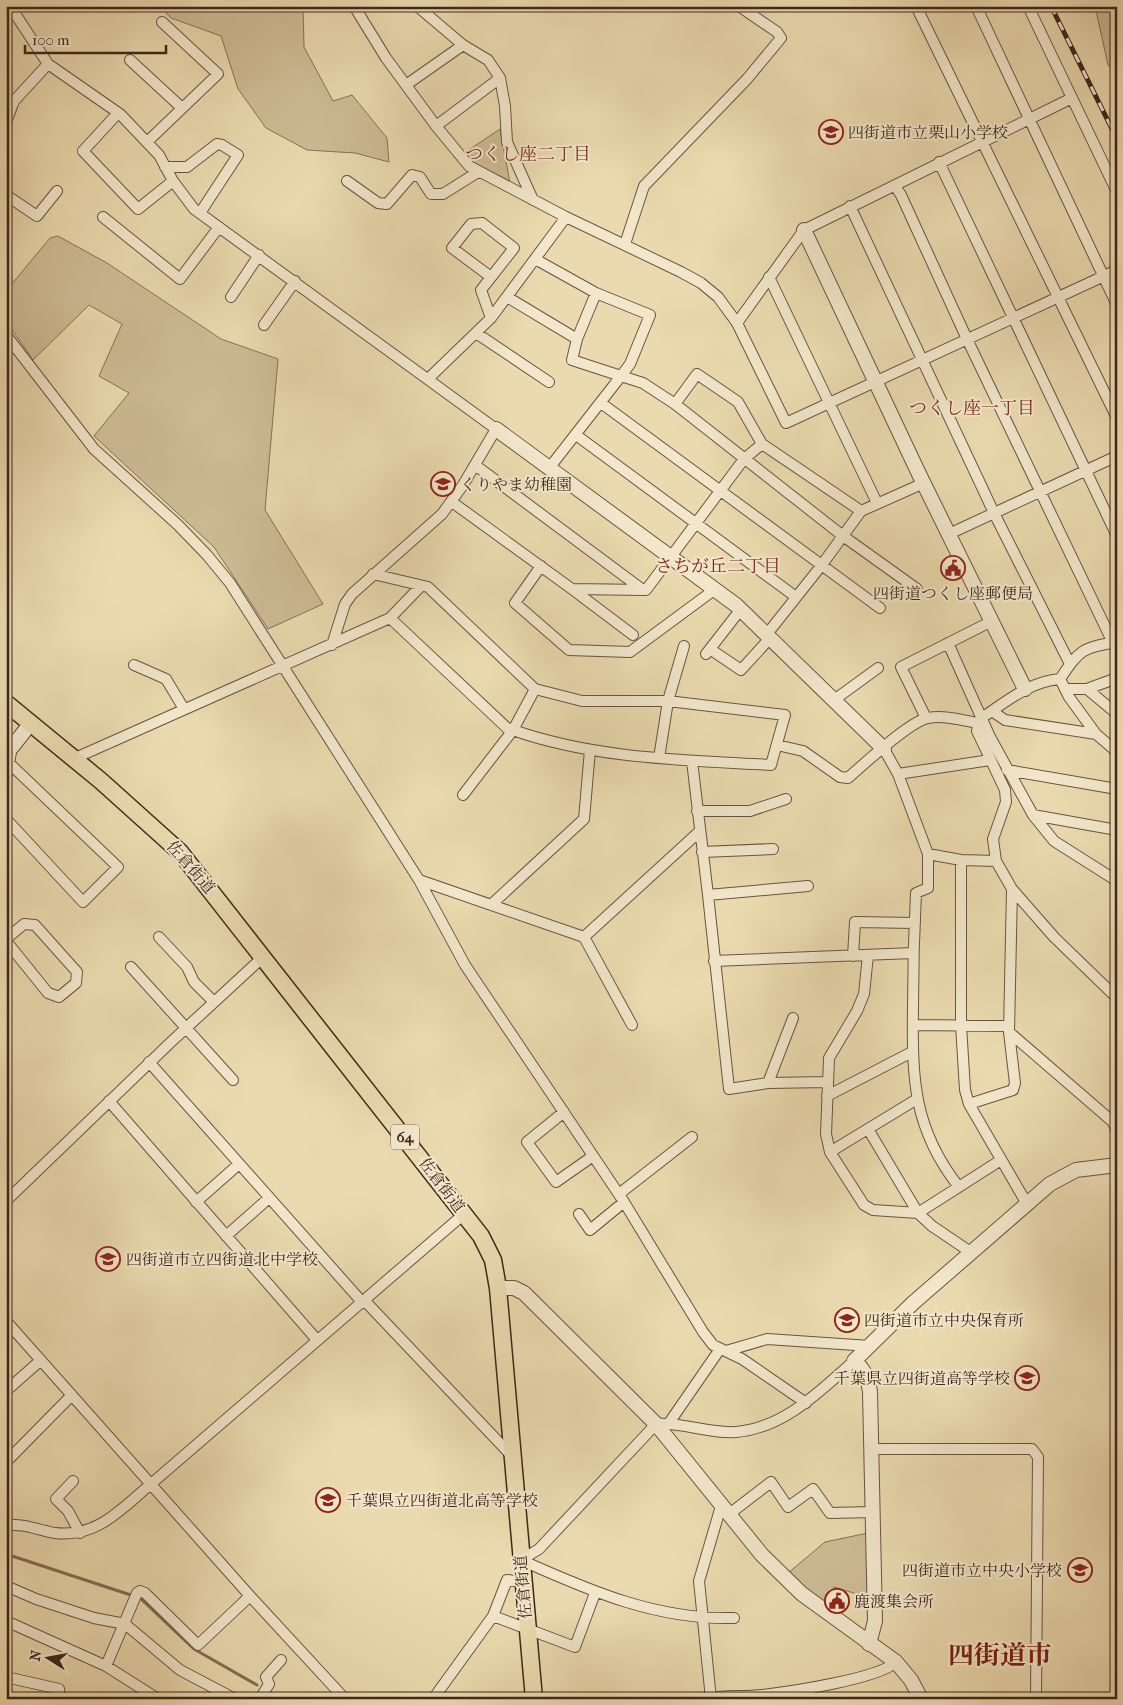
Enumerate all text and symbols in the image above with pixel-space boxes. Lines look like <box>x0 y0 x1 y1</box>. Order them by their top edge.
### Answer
scale bar <box>25 22 166 54</box>
text: 100 m <box>32 31 70 49</box>
school or university icon: 四街道市立栗山小学校 <box>818 119 844 145</box>
place label: 四街道市立栗山小学校 <box>848 123 1008 142</box>
district label: つくし座二丁目 <box>465 144 591 165</box>
district label: つくし座一丁目 <box>909 398 1035 419</box>
school or university icon: くりやま幼稚園 <box>430 471 456 497</box>
place label: くりやま幼稚園 <box>460 475 572 494</box>
public building icon: 四街道つくし座郵便局 <box>940 555 966 581</box>
district label: さちが丘二丁目 <box>655 556 781 577</box>
place label: 四街道つくし座郵便局 <box>873 584 1033 603</box>
street label: 佐倉街道 <box>163 837 219 897</box>
road number: 64 <box>391 1124 419 1150</box>
street label: 佐倉街道 <box>415 1154 469 1216</box>
school or university icon: 四街道市立四街道北中学校 <box>95 1246 121 1272</box>
place label: 四街道市立四街道北中学校 <box>126 1250 318 1269</box>
school or university icon: 四街道市立中央保育所 <box>834 1307 860 1333</box>
place label: 四街道市立中央保育所 <box>864 1311 1024 1330</box>
school or university icon: 千葉県立四街道高等学校 <box>1014 1365 1040 1391</box>
place label: 千葉県立四街道高等学校 <box>834 1369 1010 1388</box>
school or university icon: 千葉県立四街道北高等学校 <box>315 1487 341 1513</box>
place label: 千葉県立四街道北高等学校 <box>346 1491 538 1510</box>
street label: 佐倉街道 <box>511 1554 535 1620</box>
school or university icon: 四街道市立中央小学校 <box>1067 1557 1093 1583</box>
place label: 四街道市立中央小学校 <box>902 1561 1062 1580</box>
public building icon: 鹿渡集会所 <box>824 1588 850 1614</box>
place label: 鹿渡集会所 <box>854 1592 934 1611</box>
north arrow <box>22 1632 72 1682</box>
district label: 四街道市 <box>948 1640 1052 1671</box>
text: N <box>26 1648 45 1662</box>

